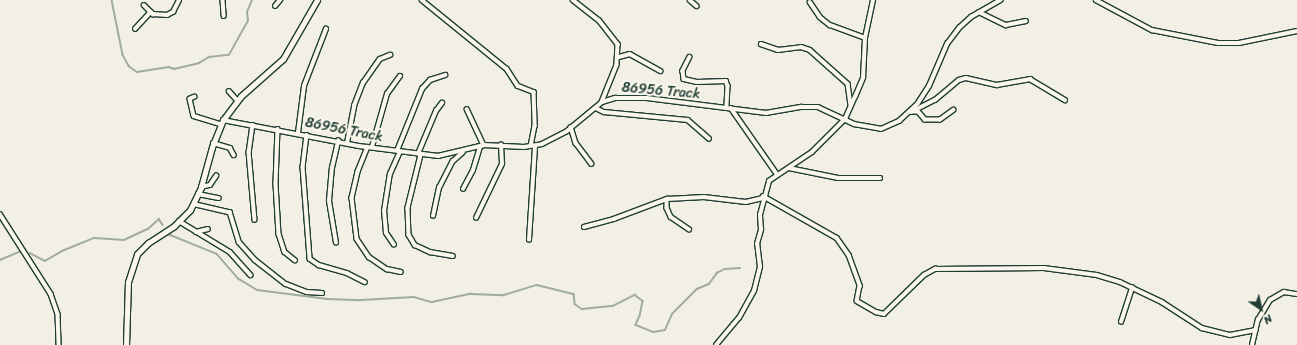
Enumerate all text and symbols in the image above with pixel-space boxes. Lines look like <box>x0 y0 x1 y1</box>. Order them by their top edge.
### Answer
street label: 86956 Track <box>621 79 701 103</box>
street label: 86956 Track <box>304 114 384 146</box>
north arrow <box>1241 289 1281 329</box>
text: N <box>1260 309 1276 329</box>

